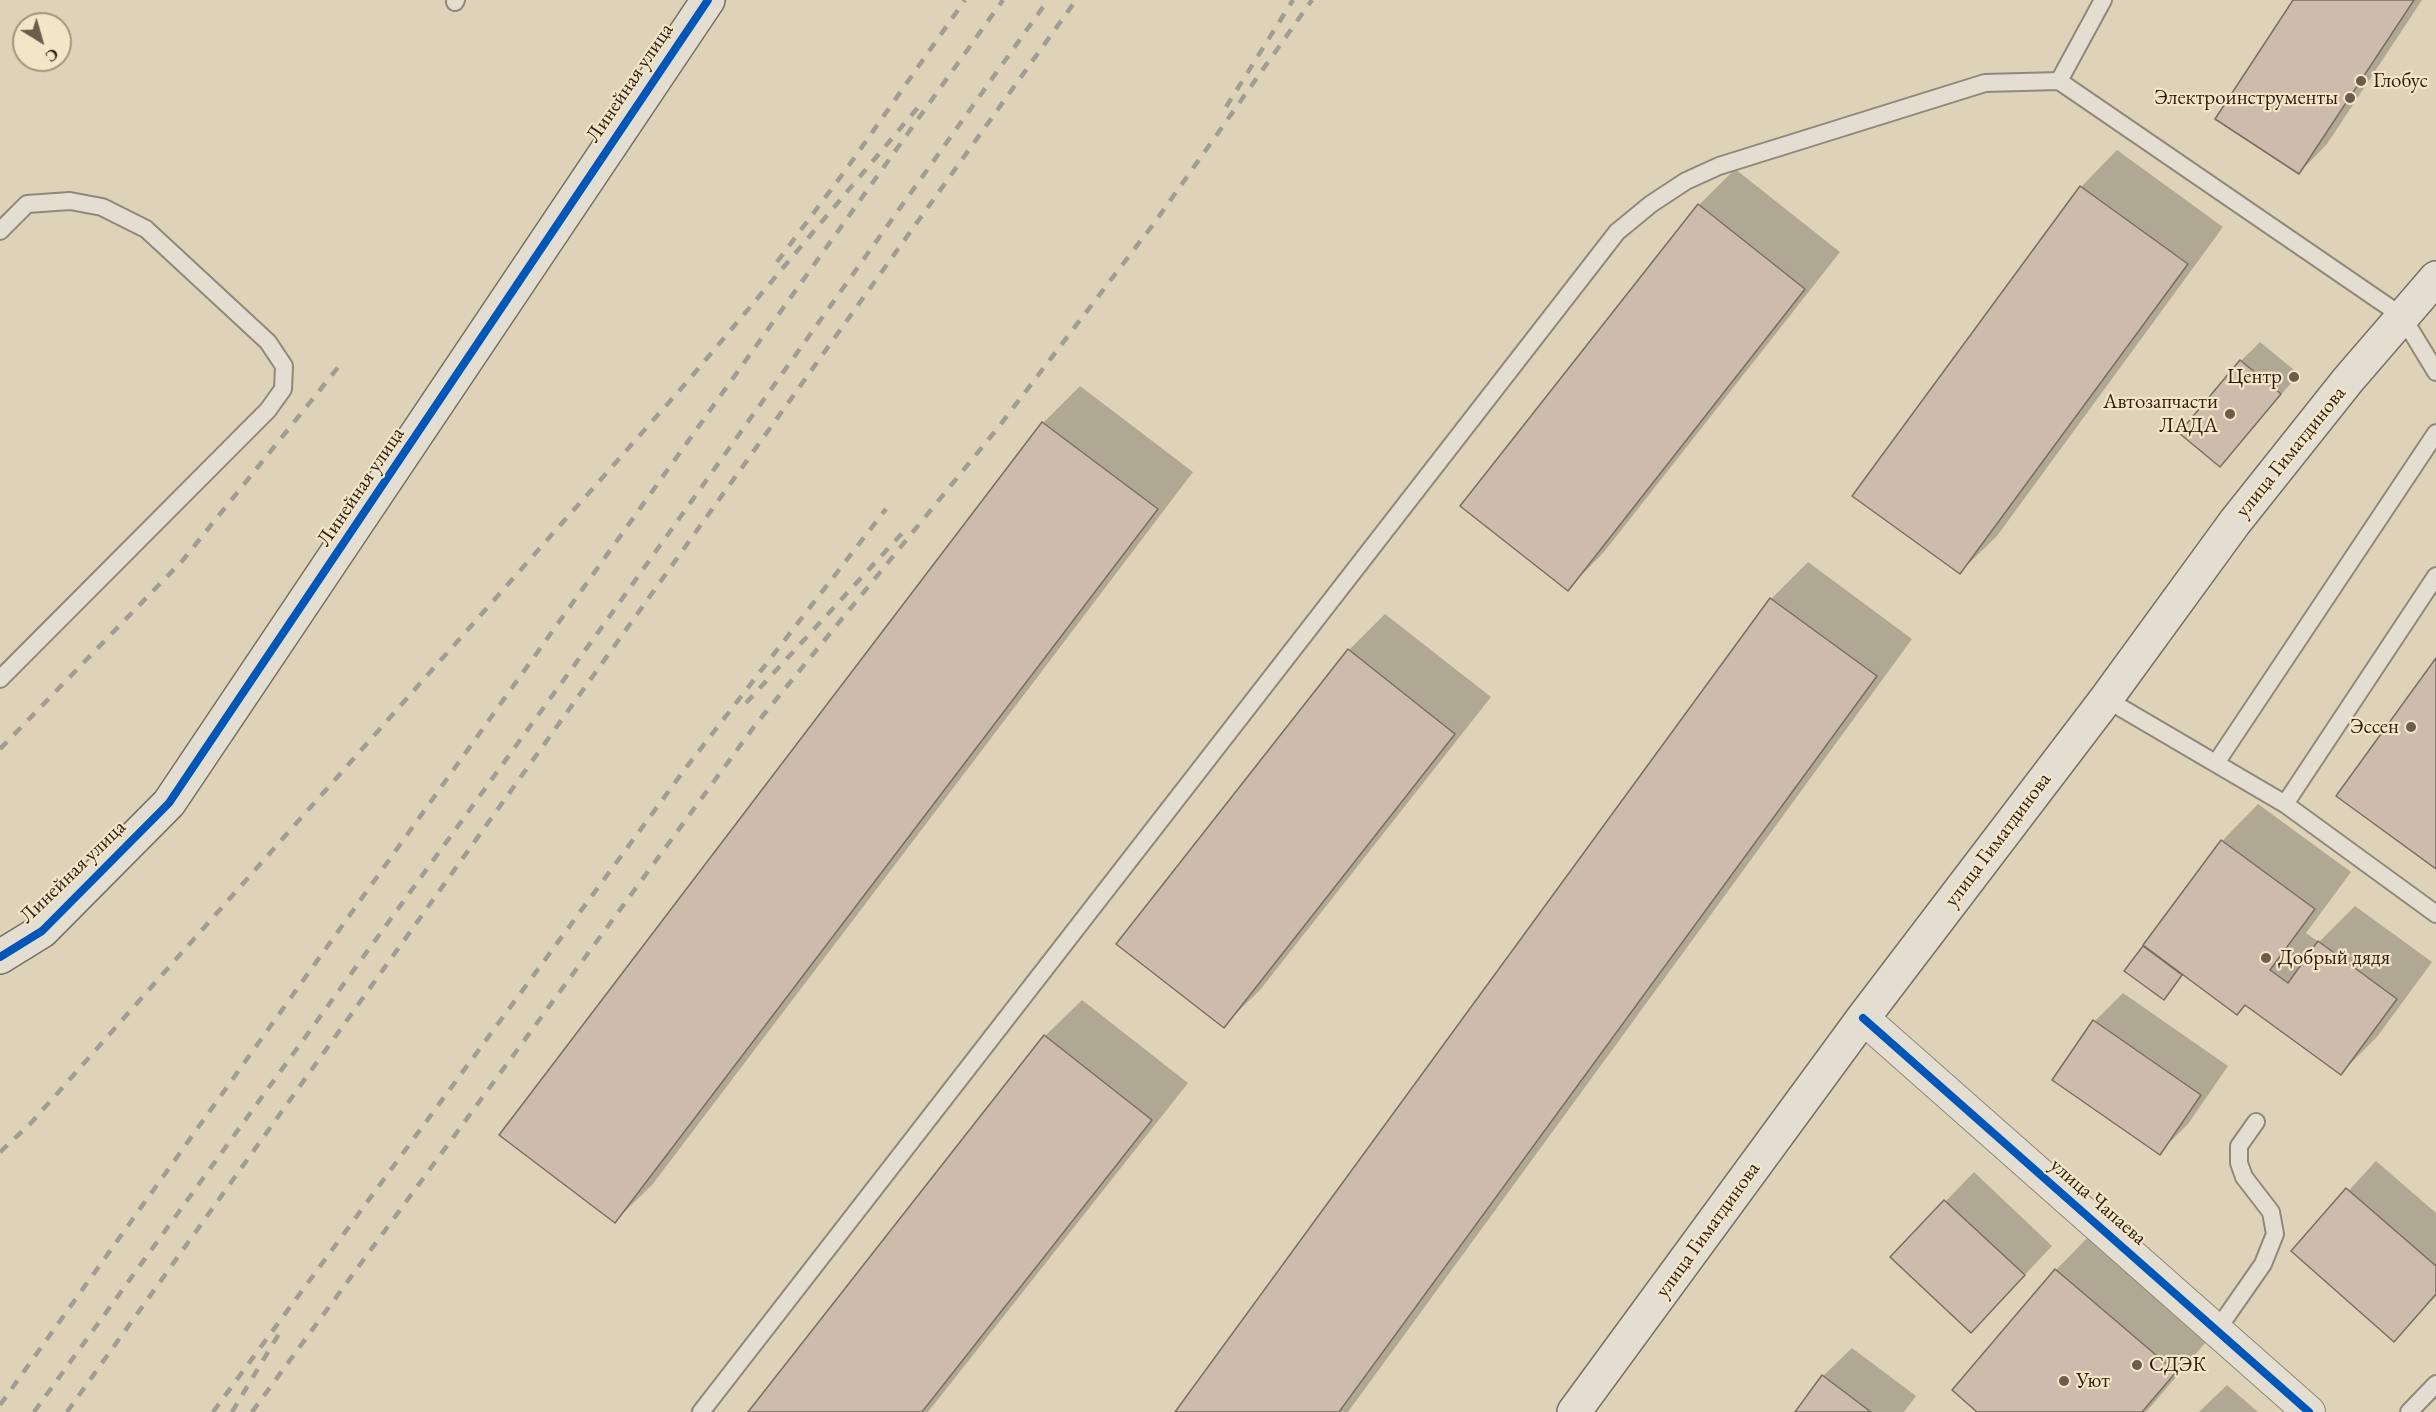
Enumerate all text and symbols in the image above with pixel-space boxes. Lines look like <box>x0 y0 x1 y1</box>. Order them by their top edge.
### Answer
north arrow <box>12 12 72 72</box>
street label: Линейная улица <box>581 19 679 147</box>
text: С <box>41 43 63 67</box>
place label: Глобус <box>2373 68 2428 94</box>
marker: Глобус <box>2354 74 2368 88</box>
place label: Электроинструменты <box>2154 85 2338 111</box>
marker: Электроинструменты <box>2343 91 2357 105</box>
place label: Центр <box>2227 364 2282 390</box>
marker: Центр <box>2287 370 2301 384</box>
street label: улица Гиматдинова <box>2230 381 2352 523</box>
place label: Автозапчасти ЛАДА <box>2103 389 2218 439</box>
marker: Автозапчасти ЛАДА <box>2223 407 2237 421</box>
street label: Линейная улица <box>312 423 410 551</box>
place label: Эссен <box>2350 714 2399 740</box>
marker: Эссен <box>2404 720 2418 734</box>
street label: улица Гиматдинова <box>1939 768 2057 912</box>
street label: Линейная улица <box>15 815 131 929</box>
place label: Добрый дядя <box>2278 945 2390 971</box>
marker: Добрый дядя <box>2259 951 2273 965</box>
street label: улица Чапаева <box>2044 1153 2152 1251</box>
street label: улица Гиматдинова <box>1650 1157 1766 1303</box>
place label: СДЭК <box>2149 1352 2206 1378</box>
marker: СДЭК <box>2130 1358 2144 1372</box>
place label: Уют <box>2076 1368 2110 1394</box>
marker: Уют <box>2057 1374 2071 1388</box>

